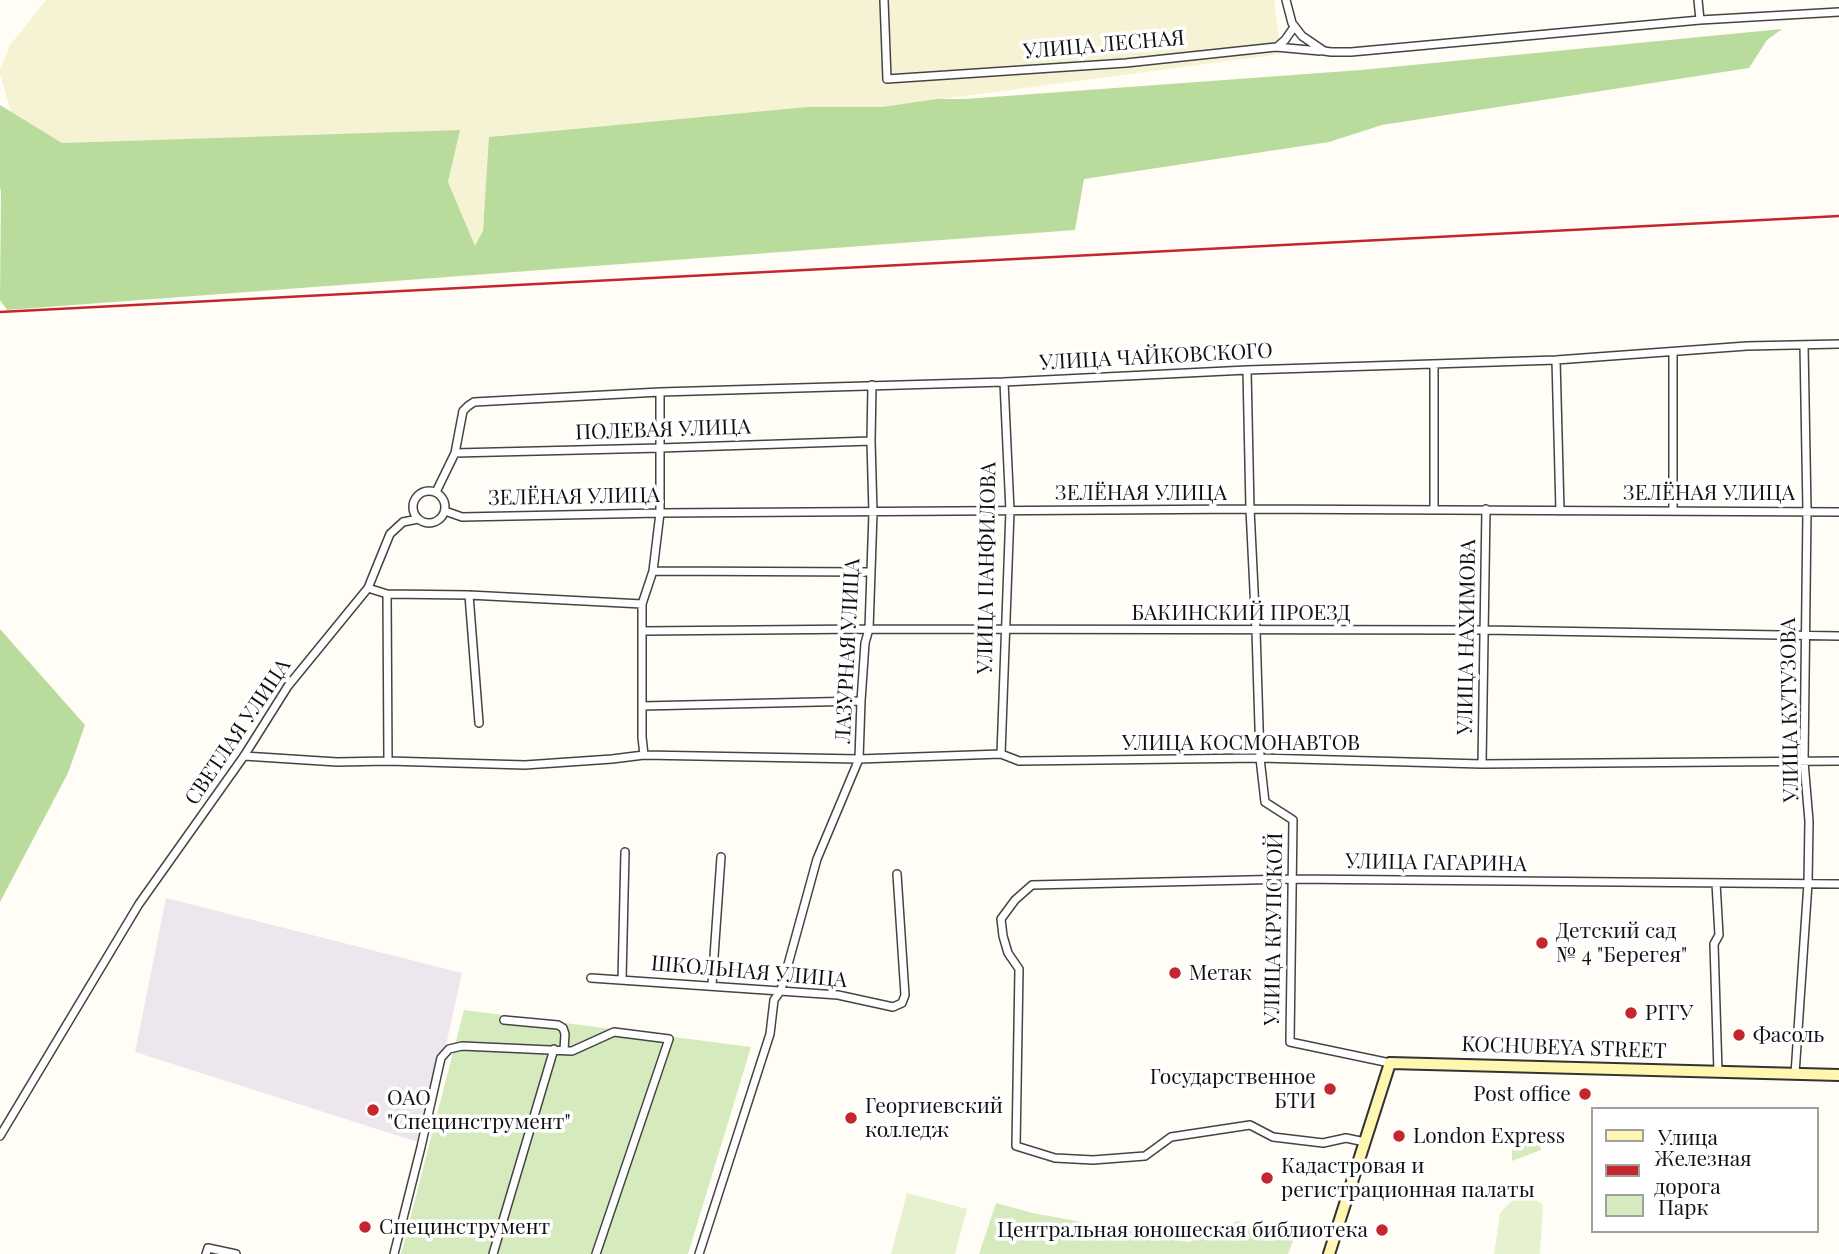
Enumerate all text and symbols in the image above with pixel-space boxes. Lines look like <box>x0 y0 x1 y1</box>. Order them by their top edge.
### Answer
street label: УЛИЦА ЛЕСНАЯ <box>1022 25 1186 65</box>
street label: УЛИЦА ЧАЙКОВСКОГО <box>1039 338 1273 376</box>
street label: ПОЛЕВАЯ УЛИЦА <box>575 414 751 446</box>
street label: УЛИЦА ПАНФИЛОВА <box>973 462 1001 674</box>
street label: ЗЕЛЁНАЯ УЛИЦА <box>1055 480 1227 506</box>
street label: ЗЕЛЁНАЯ УЛИЦА <box>1623 480 1795 506</box>
street label: ЗЕЛЁНАЯ УЛИЦА <box>488 483 660 511</box>
street label: УЛИЦА НАХИМОВА <box>1453 539 1481 735</box>
street label: ЛАЗУРНАЯ УЛИЦА <box>831 558 865 744</box>
street label: БАКИНСКИЙ ПРОЕЗД <box>1132 600 1350 626</box>
street label: УЛИЦА КУТУЗОВА <box>1776 617 1804 803</box>
street label: СВЕТЛАЯ УЛИЦА <box>180 654 296 810</box>
street label: УЛИЦА КОСМОНАВТОВ <box>1122 730 1360 756</box>
street label: УЛИЦА КРУПСКОЙ <box>1260 832 1288 1026</box>
street label: УЛИЦА ГАГАРИНА <box>1345 849 1527 877</box>
place label: Детский сад № 4 "Берегея" <box>1556 918 1687 968</box>
marker: Детский сад № 4 "Берегея" <box>1534 935 1550 951</box>
street label: ШКОЛЬНАЯ УЛИЦА <box>650 951 848 993</box>
place label: Метак <box>1189 960 1252 986</box>
marker: Метак <box>1167 965 1183 981</box>
place label: РГГУ <box>1645 1000 1693 1026</box>
marker: РГГУ <box>1623 1005 1639 1021</box>
place label: Фасоль <box>1753 1022 1824 1048</box>
marker: Фасоль <box>1731 1027 1747 1043</box>
street label: KOCHUBEYA STREET <box>1461 1032 1667 1064</box>
place label: Государственное БТИ <box>1150 1064 1316 1114</box>
marker: Государственное БТИ <box>1322 1081 1338 1097</box>
place label: Post office <box>1473 1081 1571 1107</box>
place label: ОАО "Специнструмент" <box>387 1085 571 1135</box>
marker: Post office <box>1577 1086 1593 1102</box>
place label: Георгиевский колледж <box>865 1093 1003 1143</box>
marker: ОАО "Специнструмент" <box>365 1102 381 1118</box>
legend <box>1590 1107 1818 1233</box>
marker: Георгиевский колледж <box>843 1110 859 1126</box>
text: Улица <box>1658 1122 1718 1150</box>
place label: London Express <box>1413 1123 1565 1149</box>
marker: London Express <box>1391 1128 1407 1144</box>
text: Железная дорога <box>1654 1143 1751 1199</box>
place label: Кадастровая и регистрационная палаты <box>1281 1153 1535 1203</box>
marker: Кадастровая и регистрационная палаты <box>1259 1170 1275 1186</box>
text: Парк <box>1658 1192 1708 1220</box>
place label: Специнструмент <box>379 1214 550 1240</box>
place label: Центральная юношеская библиотека <box>997 1217 1368 1243</box>
marker: Специнструмент <box>357 1219 373 1235</box>
marker: Центральная юношеская библиотека <box>1374 1222 1390 1238</box>

